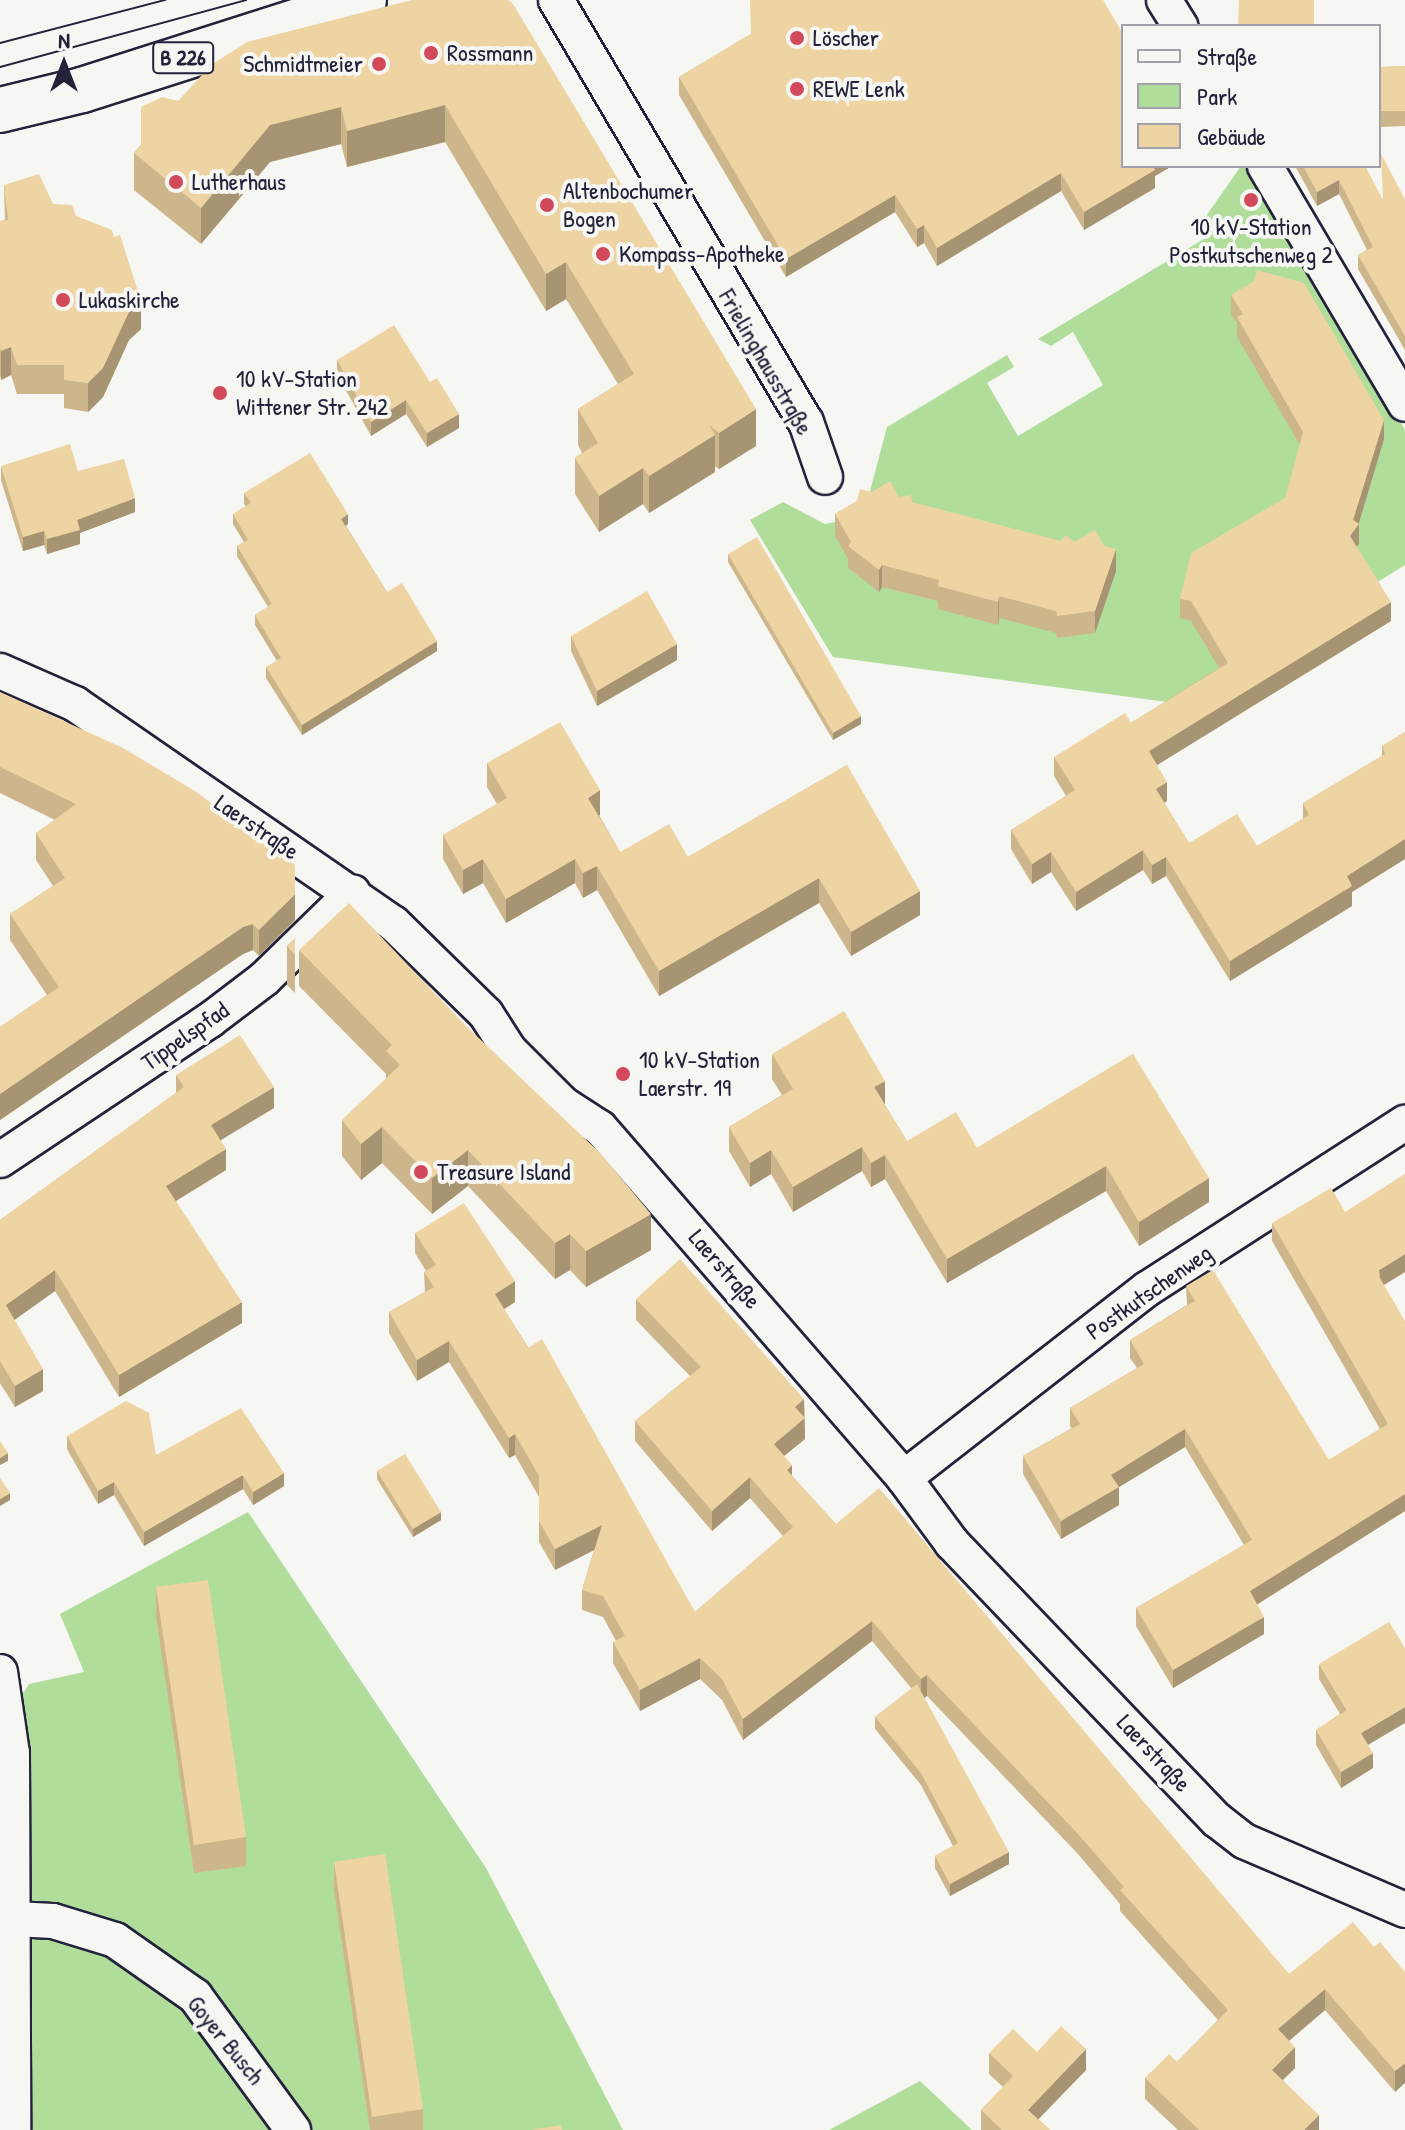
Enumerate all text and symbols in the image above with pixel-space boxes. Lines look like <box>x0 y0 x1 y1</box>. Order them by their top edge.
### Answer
north arrow <box>24 24 104 104</box>
place label: Löscher <box>813 24 879 52</box>
legend <box>1121 24 1381 168</box>
text: N <box>58 25 70 55</box>
marker: Löscher <box>788 29 806 47</box>
place label: Rossmann <box>447 39 533 67</box>
road number: B 226 <box>151 40 215 76</box>
text: Straße <box>1197 40 1257 72</box>
marker: Rossmann <box>422 44 440 62</box>
place label: Schmidtmeier <box>243 50 363 78</box>
marker: Schmidtmeier <box>370 55 388 73</box>
place label: REWE Lenk <box>813 75 905 103</box>
marker: REWE Lenk <box>788 80 806 98</box>
text: Park <box>1197 80 1237 112</box>
text: Gebäude <box>1197 120 1266 152</box>
place label: Lutherhaus <box>192 168 286 196</box>
marker: Lutherhaus <box>167 173 185 191</box>
place label: Altenbochumer Bogen <box>563 177 693 233</box>
marker: 10 kV-Station Postkutschenweg 2 <box>1242 191 1260 209</box>
marker: Altenbochumer Bogen <box>538 196 556 214</box>
place label: 10 kV-Station Postkutschenweg 2 <box>1169 213 1333 269</box>
place label: Kompass-Apotheke <box>619 240 784 268</box>
marker: Kompass-Apotheke <box>594 245 612 263</box>
street label: Frielinghausstraße <box>713 284 819 440</box>
place label: Lukaskirche <box>79 286 180 314</box>
marker: Lukaskirche <box>54 291 72 309</box>
place label: 10 kV-Station Wittener Str. 242 <box>236 365 388 421</box>
marker: 10 kV-Station Wittener Str. 242 <box>211 384 229 402</box>
street label: Laerstraße <box>209 788 305 866</box>
street label: Tippelspfad <box>136 996 234 1076</box>
place label: 10 kV-Station Laerstr. 19 <box>639 1046 760 1102</box>
marker: 10 kV-Station Laerstr. 19 <box>614 1065 632 1083</box>
place label: Treasure Island <box>437 1158 570 1186</box>
marker: Treasure Island <box>412 1163 430 1181</box>
street label: Laerstraße <box>683 1224 767 1314</box>
street label: Postkutschenweg <box>1081 1238 1217 1346</box>
street label: Laerstraße <box>1111 1708 1197 1798</box>
street label: Goyer Busch <box>181 1990 271 2090</box>

